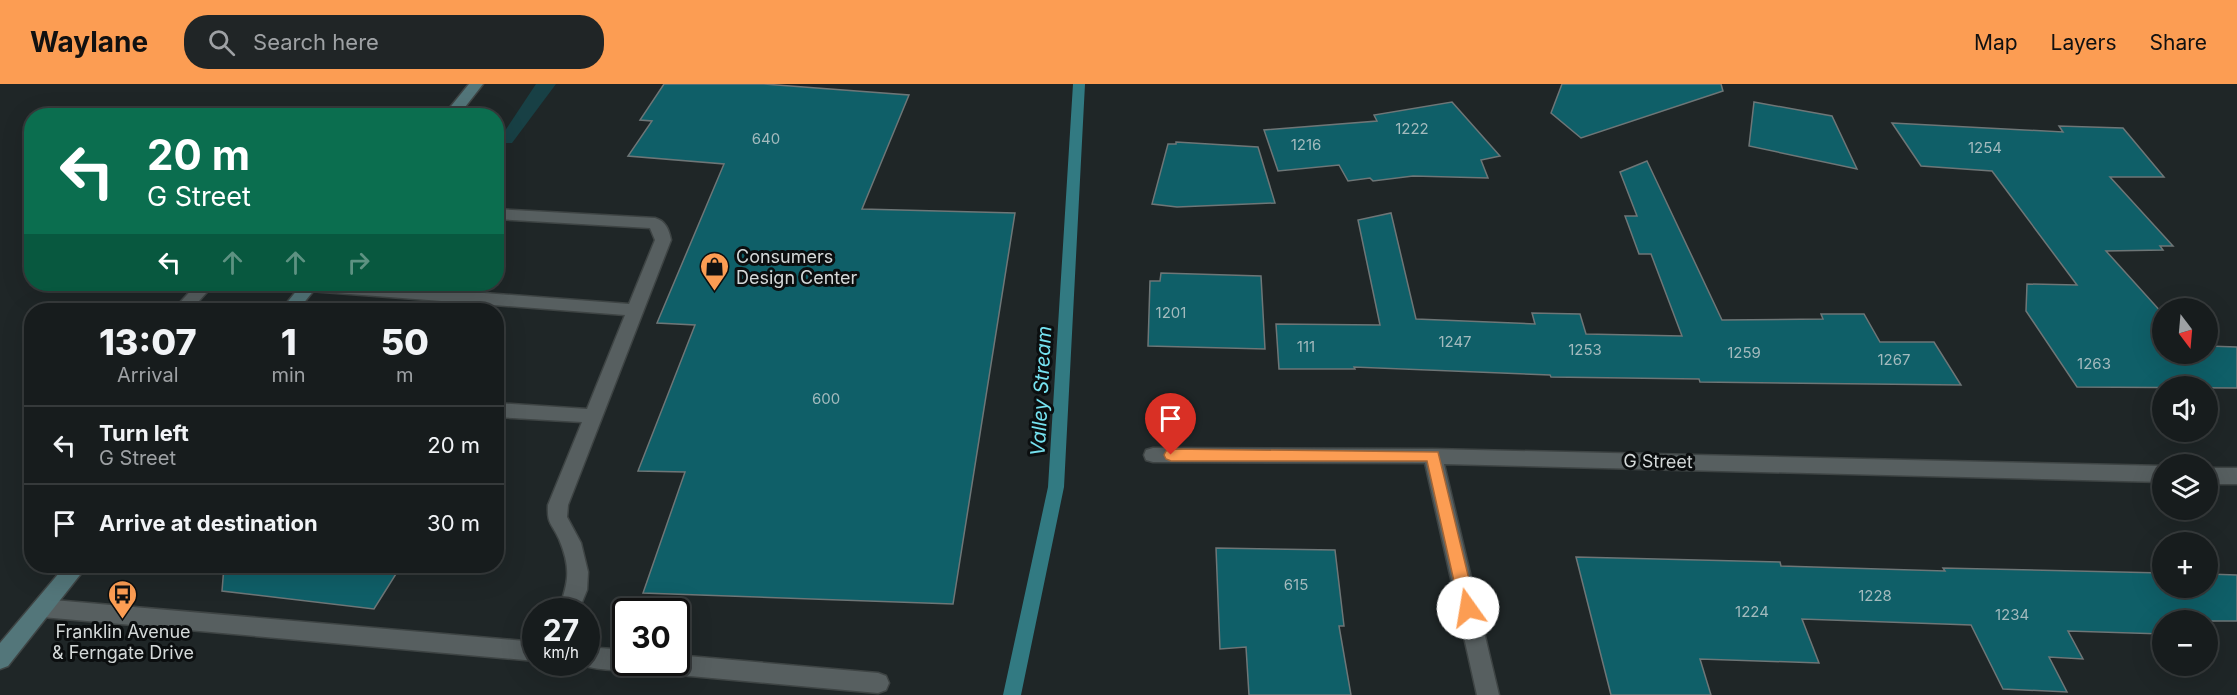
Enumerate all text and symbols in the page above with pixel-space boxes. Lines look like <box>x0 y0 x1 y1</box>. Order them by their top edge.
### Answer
search box <box>184 15 604 69</box>
text: Waylane <box>30 25 148 59</box>
icon: search <box>205 26 238 59</box>
text: Search here <box>253 29 379 55</box>
text: Map <box>1974 30 2018 55</box>
text: Layers <box>2051 30 2117 55</box>
text: Share <box>2150 30 2207 55</box>
house number: 1222 <box>1395 119 1429 138</box>
text: 20 m <box>147 129 250 180</box>
house number: 640 <box>752 129 780 148</box>
icon: left <box>48 132 126 210</box>
house number: 1216 <box>1291 135 1321 154</box>
house number: 1254 <box>1968 138 2002 157</box>
text: G Street <box>147 180 251 213</box>
icon: left <box>153 246 186 279</box>
icon: ahead <box>216 246 249 279</box>
icon: ahead <box>279 246 312 279</box>
icon: right <box>342 246 375 279</box>
place label: Consumers Design Center <box>736 246 858 288</box>
shop icon: Consumers Design Center <box>699 250 731 292</box>
north arrow <box>2152 298 2218 364</box>
map controls <box>2152 298 2218 676</box>
house number: 1201 <box>1156 303 1186 322</box>
text: 13:07 <box>99 320 197 364</box>
text: 1 <box>281 320 297 364</box>
text: 50 <box>381 320 429 364</box>
water label: Valley Stream <box>1026 325 1056 457</box>
house number: 1247 <box>1438 332 1472 351</box>
house number: 111 <box>1297 337 1315 356</box>
house number: 1253 <box>1568 340 1602 359</box>
house number: 1259 <box>1727 343 1761 362</box>
house number: 1267 <box>1877 350 1911 369</box>
house number: 1263 <box>2077 354 2111 373</box>
text: Arrival <box>117 363 179 387</box>
text: min <box>272 363 306 387</box>
text: m <box>396 363 414 387</box>
button: sound <box>2152 376 2218 442</box>
house number: 600 <box>812 389 840 408</box>
pin <box>1145 393 1196 455</box>
icon: arrive <box>1154 402 1187 435</box>
text: Turn left <box>99 420 189 446</box>
icon: left <box>48 429 81 462</box>
text: 20 m <box>427 432 480 458</box>
text: G Street <box>99 446 176 470</box>
street label: G Street <box>1623 450 1693 472</box>
button: layers <box>2152 454 2218 520</box>
icon: arrive <box>48 507 81 540</box>
text: Arrive at destination <box>99 510 318 536</box>
text: 30 m <box>427 510 480 536</box>
button: + <box>2152 532 2218 598</box>
house number: 615 <box>1284 575 1308 594</box>
position arrow <box>1436 576 1500 640</box>
bus stop icon: Franklin Avenue & Ferngate Drive <box>107 578 139 620</box>
house number: 1228 <box>1858 586 1892 605</box>
speed limit sign: 30 <box>612 598 690 676</box>
house number: 1224 <box>1735 602 1769 621</box>
house number: 1234 <box>1995 605 2029 624</box>
button: − <box>2152 610 2218 676</box>
text: 27 <box>543 612 579 648</box>
place label: Franklin Avenue & Ferngate Drive <box>52 621 194 663</box>
text: km/h <box>543 643 579 662</box>

